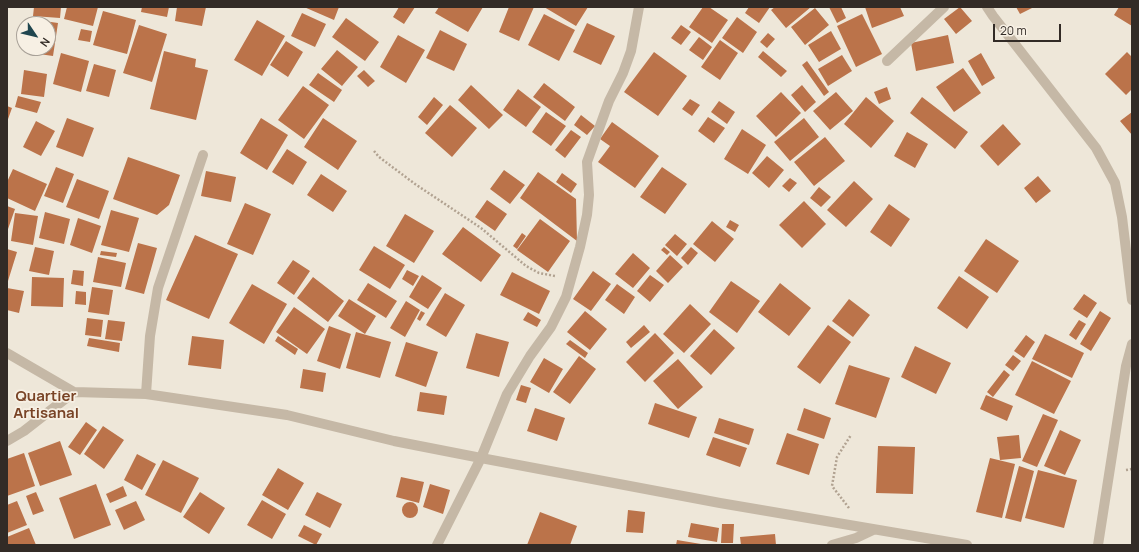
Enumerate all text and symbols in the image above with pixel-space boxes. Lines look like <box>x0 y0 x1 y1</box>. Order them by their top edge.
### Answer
north arrow <box>16 16 56 56</box>
scale bar <box>995 16 1063 42</box>
text: 20 m <box>1000 22 1027 39</box>
text: N <box>37 35 54 50</box>
district label: Quartier Artisanal <box>13 388 79 423</box>

